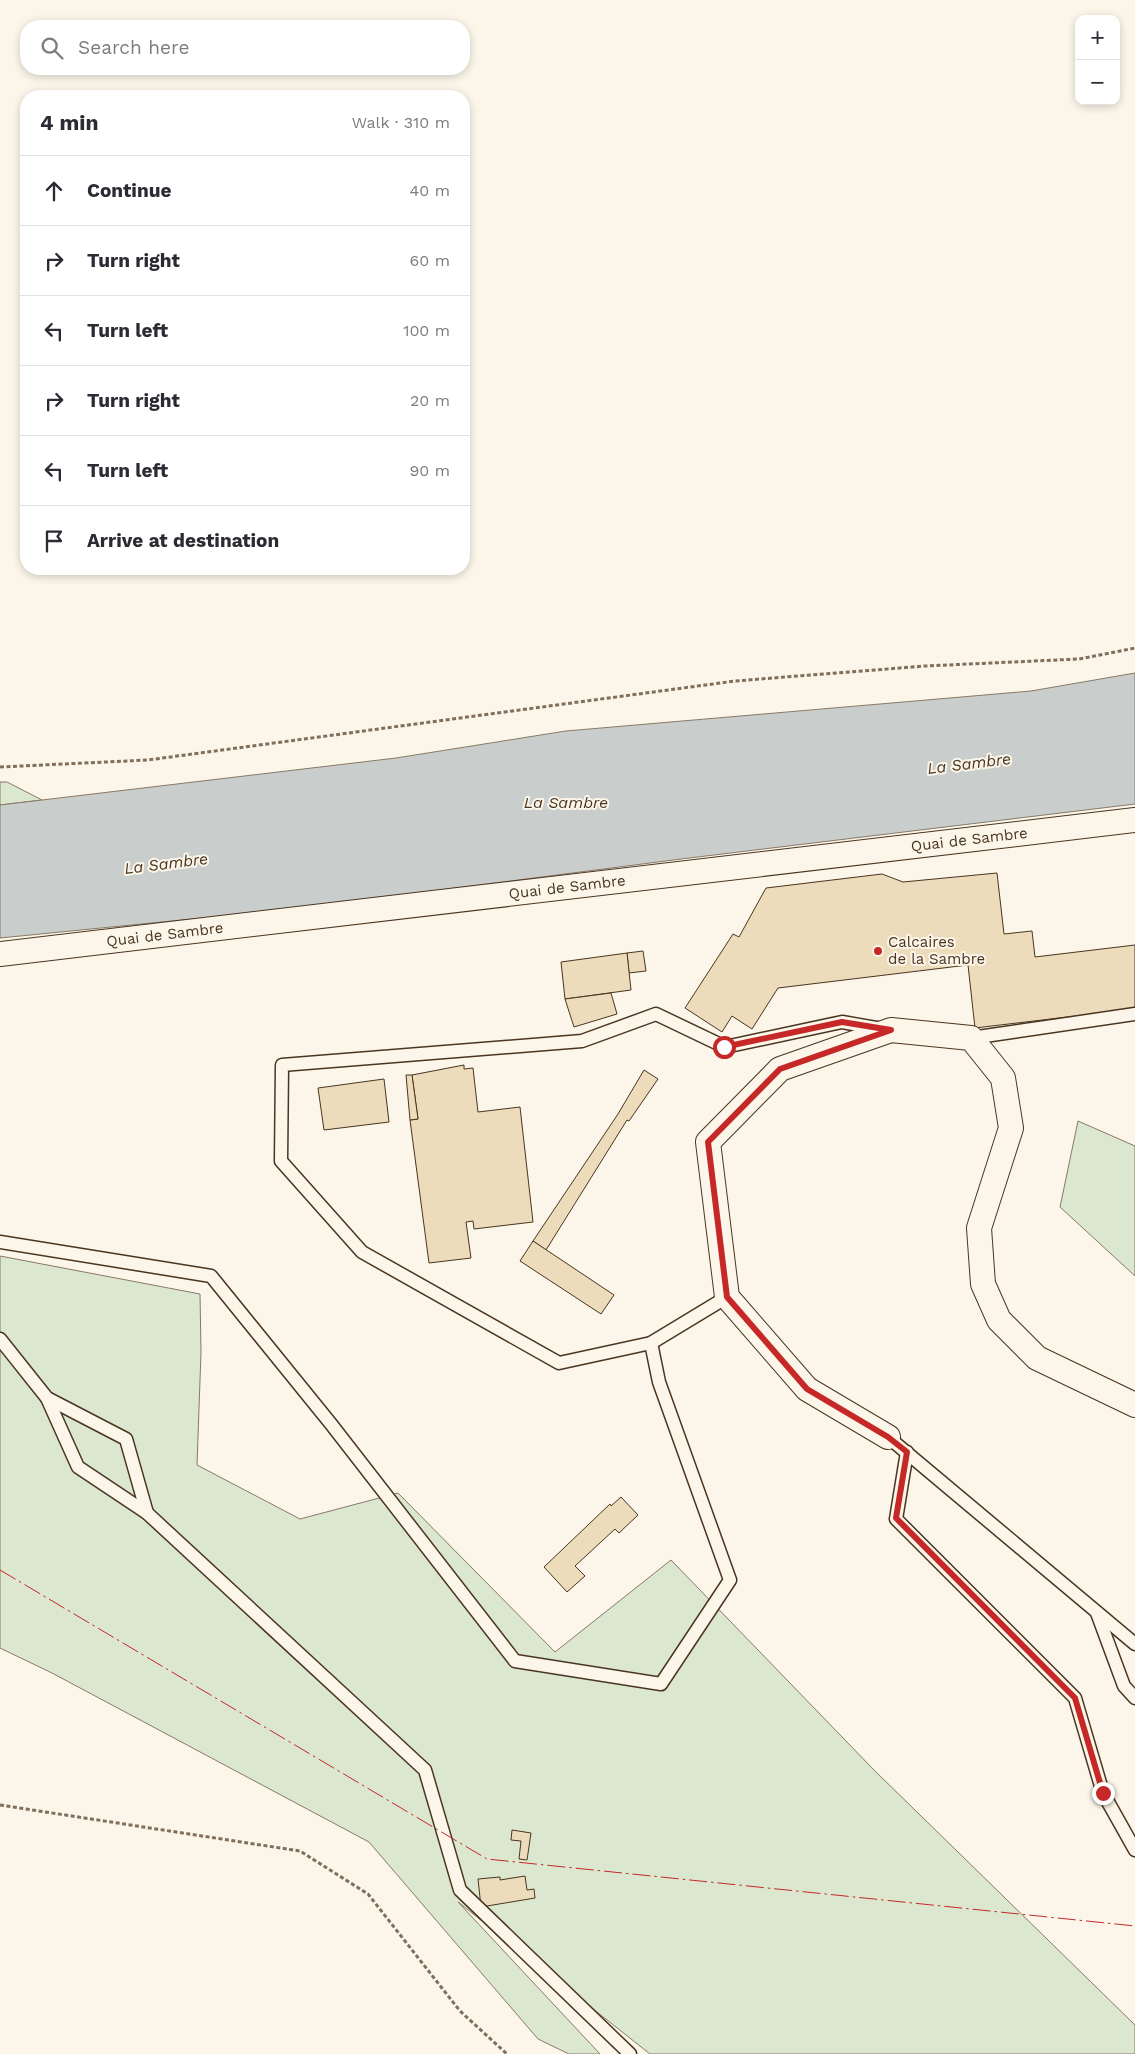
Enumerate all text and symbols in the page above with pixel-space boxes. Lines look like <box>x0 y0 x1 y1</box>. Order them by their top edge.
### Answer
map controls <box>1075 15 1120 105</box>
button: + <box>1075 15 1120 60</box>
search box <box>20 20 470 75</box>
icon: search <box>38 34 66 62</box>
text: Search here <box>78 36 189 59</box>
button: − <box>1075 60 1120 105</box>
text: 4 min <box>40 110 98 135</box>
text: Walk · 310 m <box>352 113 450 132</box>
icon: ahead <box>40 177 68 205</box>
text: Continue <box>87 179 171 202</box>
text: 40 m <box>410 181 450 200</box>
icon: right <box>40 247 68 275</box>
text: Turn right <box>87 249 180 272</box>
text: 60 m <box>410 251 450 270</box>
icon: left <box>40 317 68 345</box>
text: Turn left <box>87 319 168 342</box>
text: 100 m <box>403 321 450 340</box>
icon: right <box>40 387 68 415</box>
text: Turn right <box>87 389 180 412</box>
text: 20 m <box>410 391 450 410</box>
icon: left <box>40 457 68 485</box>
text: Turn left <box>87 459 168 482</box>
text: 90 m <box>409 461 450 480</box>
icon: arrive <box>40 527 68 555</box>
text: Arrive at destination <box>87 529 279 552</box>
water label: La Sambre <box>926 749 1012 778</box>
water label: La Sambre <box>524 793 608 812</box>
street label: Quai de Sambre <box>910 824 1029 855</box>
water label: La Sambre <box>123 849 209 878</box>
street label: Quai de Sambre <box>508 871 626 903</box>
street label: Quai de Sambre <box>105 919 224 950</box>
place label: Calcaires de la Sambre <box>888 933 985 968</box>
marker: Calcaires de la Sambre <box>872 945 884 957</box>
route start <box>713 1036 736 1059</box>
route end <box>1092 1782 1115 1805</box>

